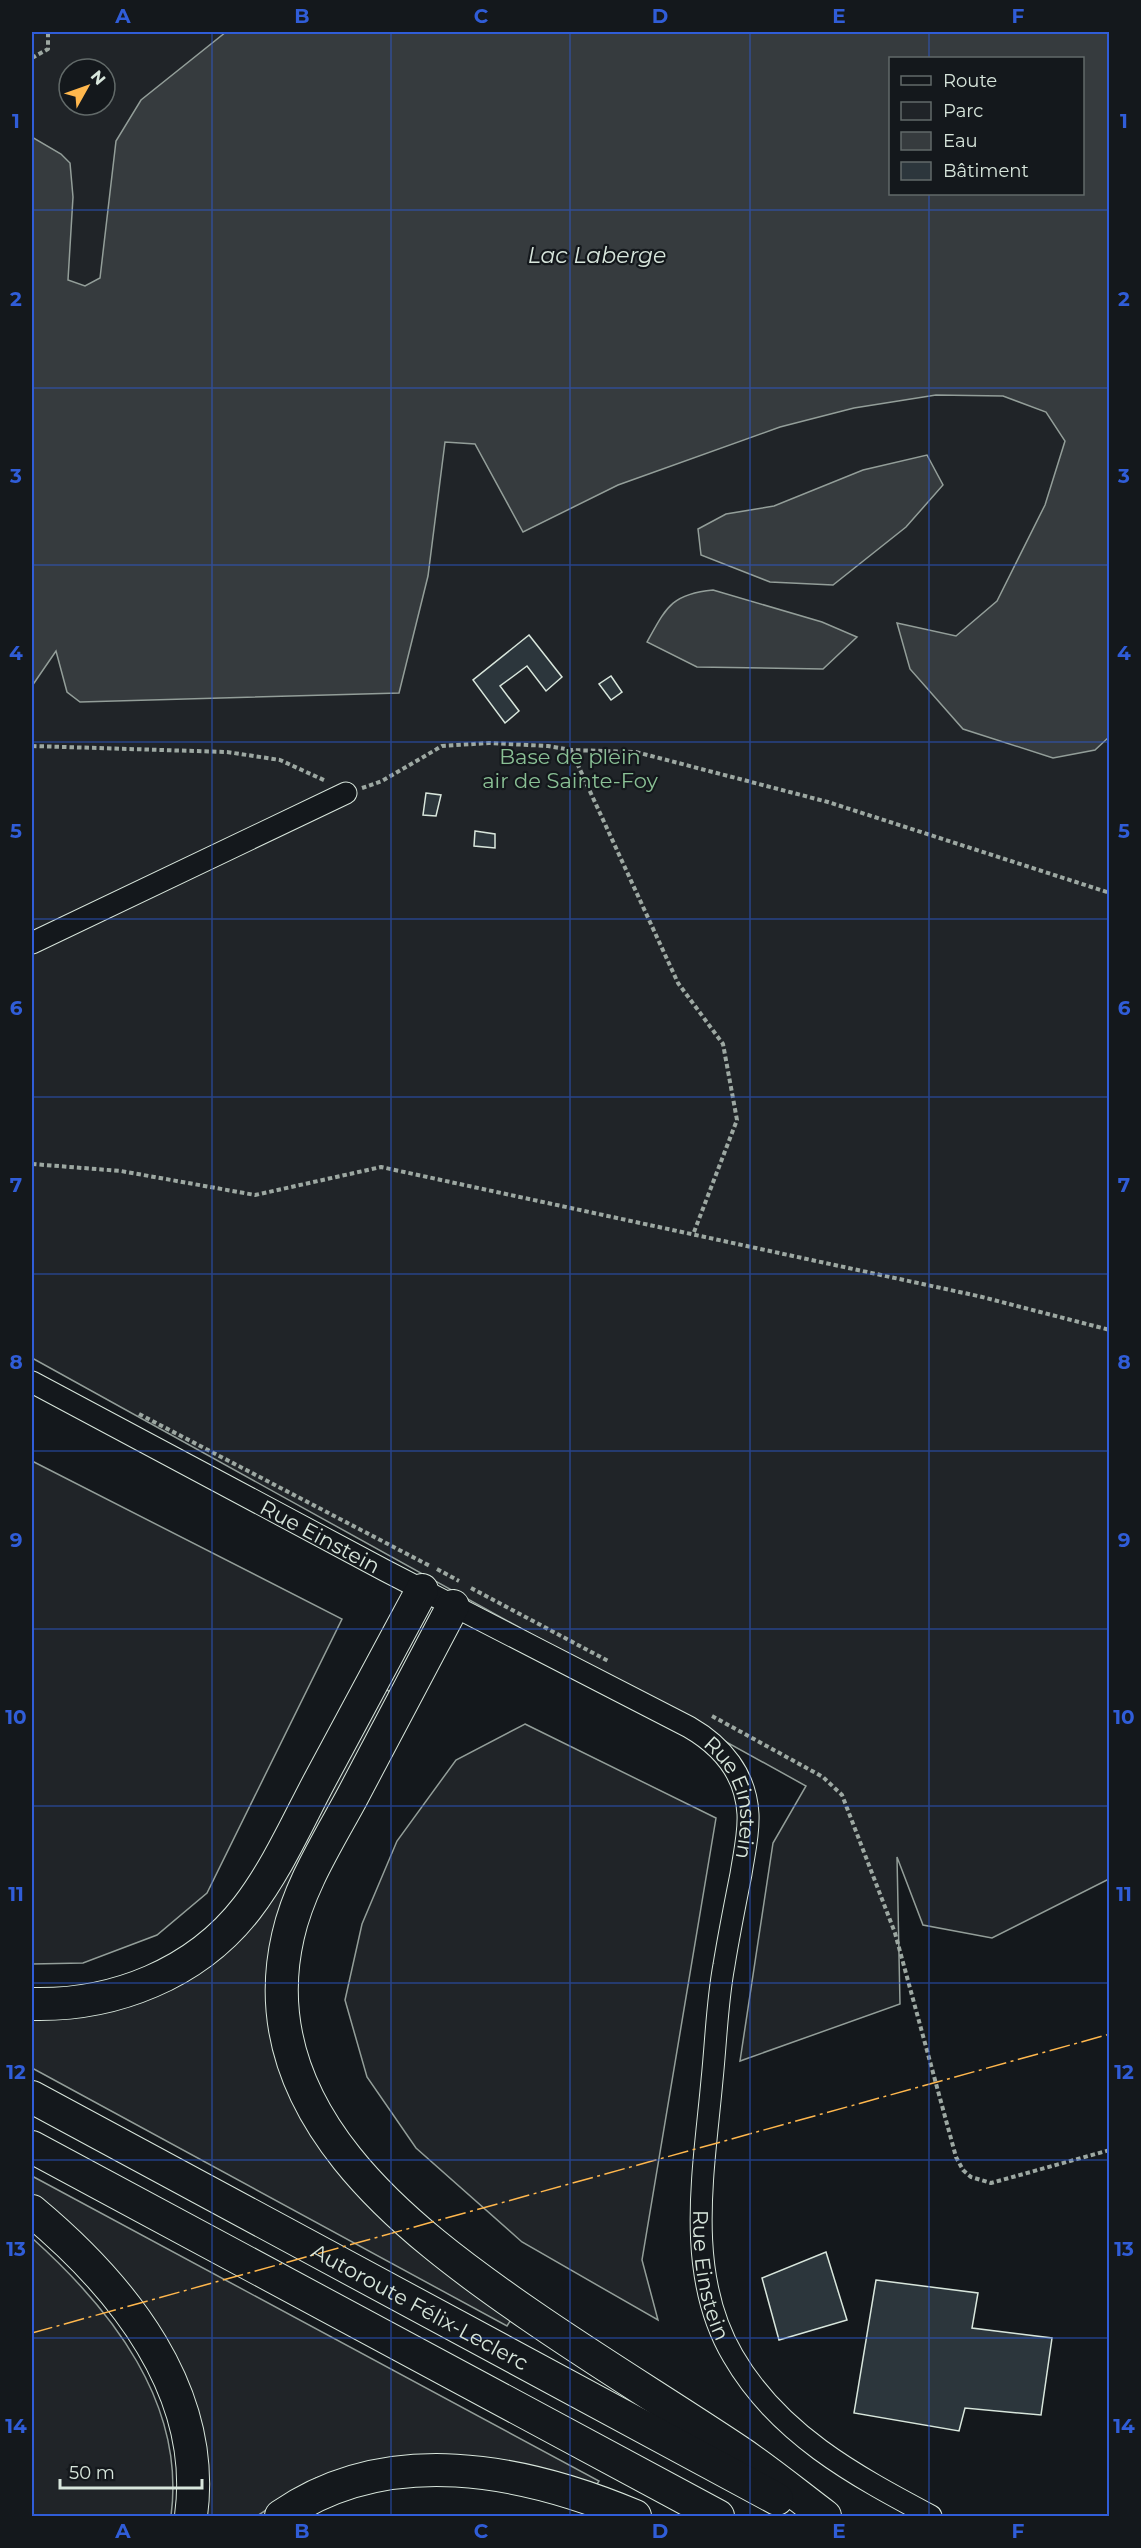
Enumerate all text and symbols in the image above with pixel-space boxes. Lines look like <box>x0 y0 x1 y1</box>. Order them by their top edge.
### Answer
text: A <box>114 4 131 28</box>
text: B <box>294 4 310 28</box>
text: C <box>474 4 489 28</box>
text: D <box>652 4 668 28</box>
text: E <box>832 4 846 28</box>
text: F <box>1012 4 1025 28</box>
north arrow <box>57 57 117 117</box>
legend <box>889 57 1084 195</box>
text: N <box>87 67 110 89</box>
text: Route <box>943 70 997 92</box>
text: Parc <box>943 100 983 122</box>
text: 1 <box>12 109 20 133</box>
text: 1 <box>1120 109 1128 133</box>
text: Eau <box>943 130 978 152</box>
text: Bâtiment <box>943 160 1029 182</box>
water label: Lac Laberge <box>528 242 666 269</box>
text: 2 <box>10 287 22 311</box>
text: 2 <box>1118 287 1130 311</box>
text: 3 <box>9 464 22 488</box>
text: 3 <box>1117 464 1130 488</box>
text: 4 <box>9 641 23 665</box>
text: 4 <box>1117 641 1131 665</box>
park label: Base de plein air de Sainte-Foy <box>482 744 658 793</box>
text: 5 <box>10 819 22 843</box>
text: 5 <box>1118 819 1130 843</box>
text: 6 <box>10 996 23 1020</box>
text: 6 <box>1118 996 1131 1020</box>
text: 7 <box>10 1173 22 1197</box>
text: 7 <box>1118 1173 1130 1197</box>
text: 8 <box>9 1350 23 1374</box>
text: 8 <box>1117 1350 1131 1374</box>
street label: Rue Einstein <box>256 1494 385 1578</box>
text: 9 <box>10 1528 22 1552</box>
text: 9 <box>1118 1528 1130 1552</box>
text: 10 <box>5 1705 27 1729</box>
text: 10 <box>1113 1705 1135 1729</box>
street label: Rue Einstein <box>700 1730 761 1861</box>
text: 11 <box>8 1882 24 1906</box>
text: 11 <box>1116 1882 1132 1906</box>
text: 12 <box>6 2060 26 2084</box>
text: 12 <box>1114 2060 1134 2084</box>
street label: Rue Einstein <box>689 2210 735 2344</box>
text: 13 <box>6 2237 26 2261</box>
text: 13 <box>1114 2237 1134 2261</box>
street label: Autoroute Félix-Leclerc <box>307 2238 533 2375</box>
text: 14 <box>5 2414 27 2438</box>
text: 14 <box>1113 2414 1135 2438</box>
scale bar <box>60 2452 202 2490</box>
text: 50 m <box>69 2462 115 2484</box>
text: A <box>114 2519 131 2543</box>
text: B <box>294 2519 310 2543</box>
text: C <box>474 2519 489 2543</box>
text: D <box>652 2519 668 2543</box>
text: E <box>832 2519 846 2543</box>
text: F <box>1012 2519 1025 2543</box>

